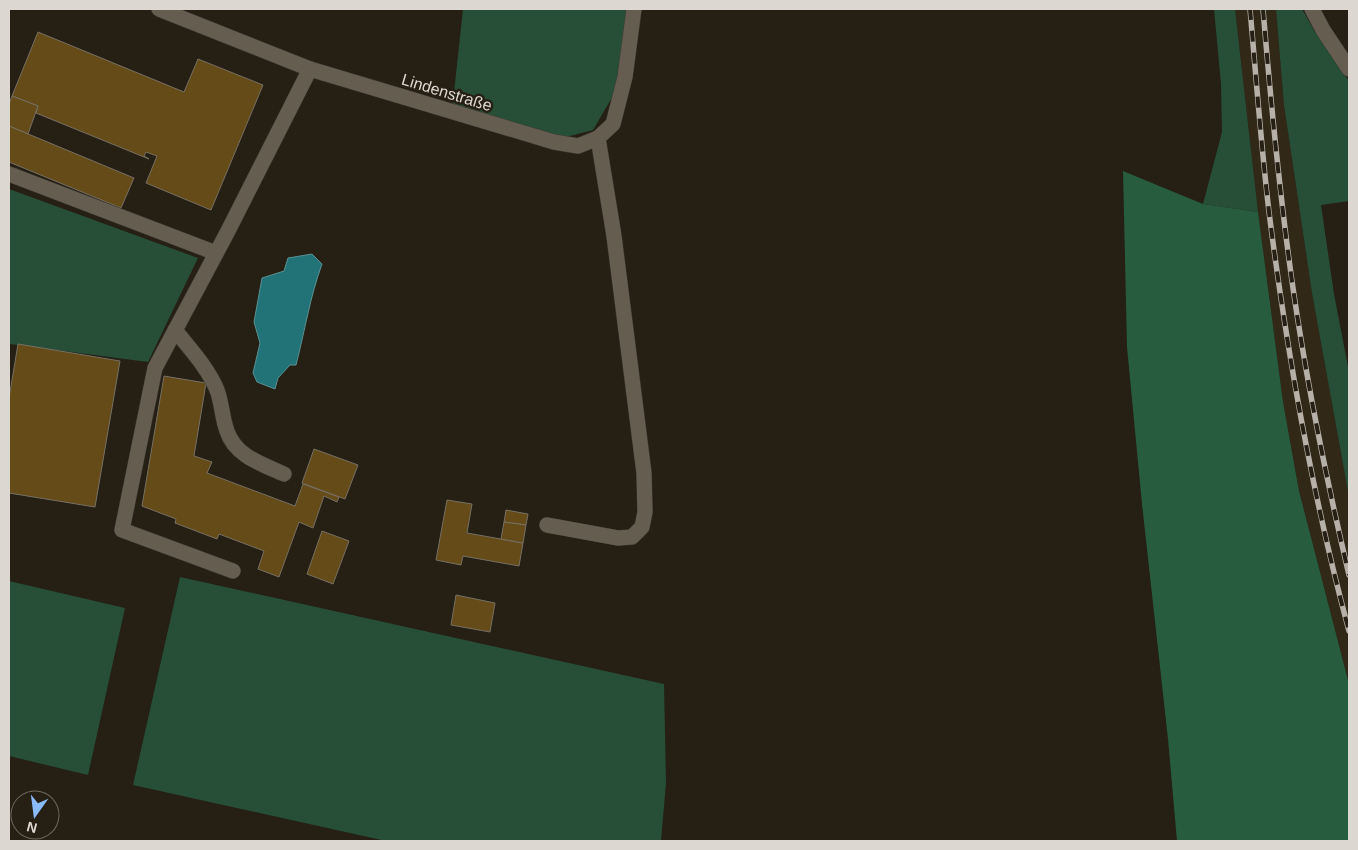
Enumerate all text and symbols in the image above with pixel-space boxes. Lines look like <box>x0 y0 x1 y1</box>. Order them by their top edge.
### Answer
street label: Lindenstraße <box>400 71 494 114</box>
north arrow <box>10 790 60 840</box>
text: N <box>25 819 39 837</box>

